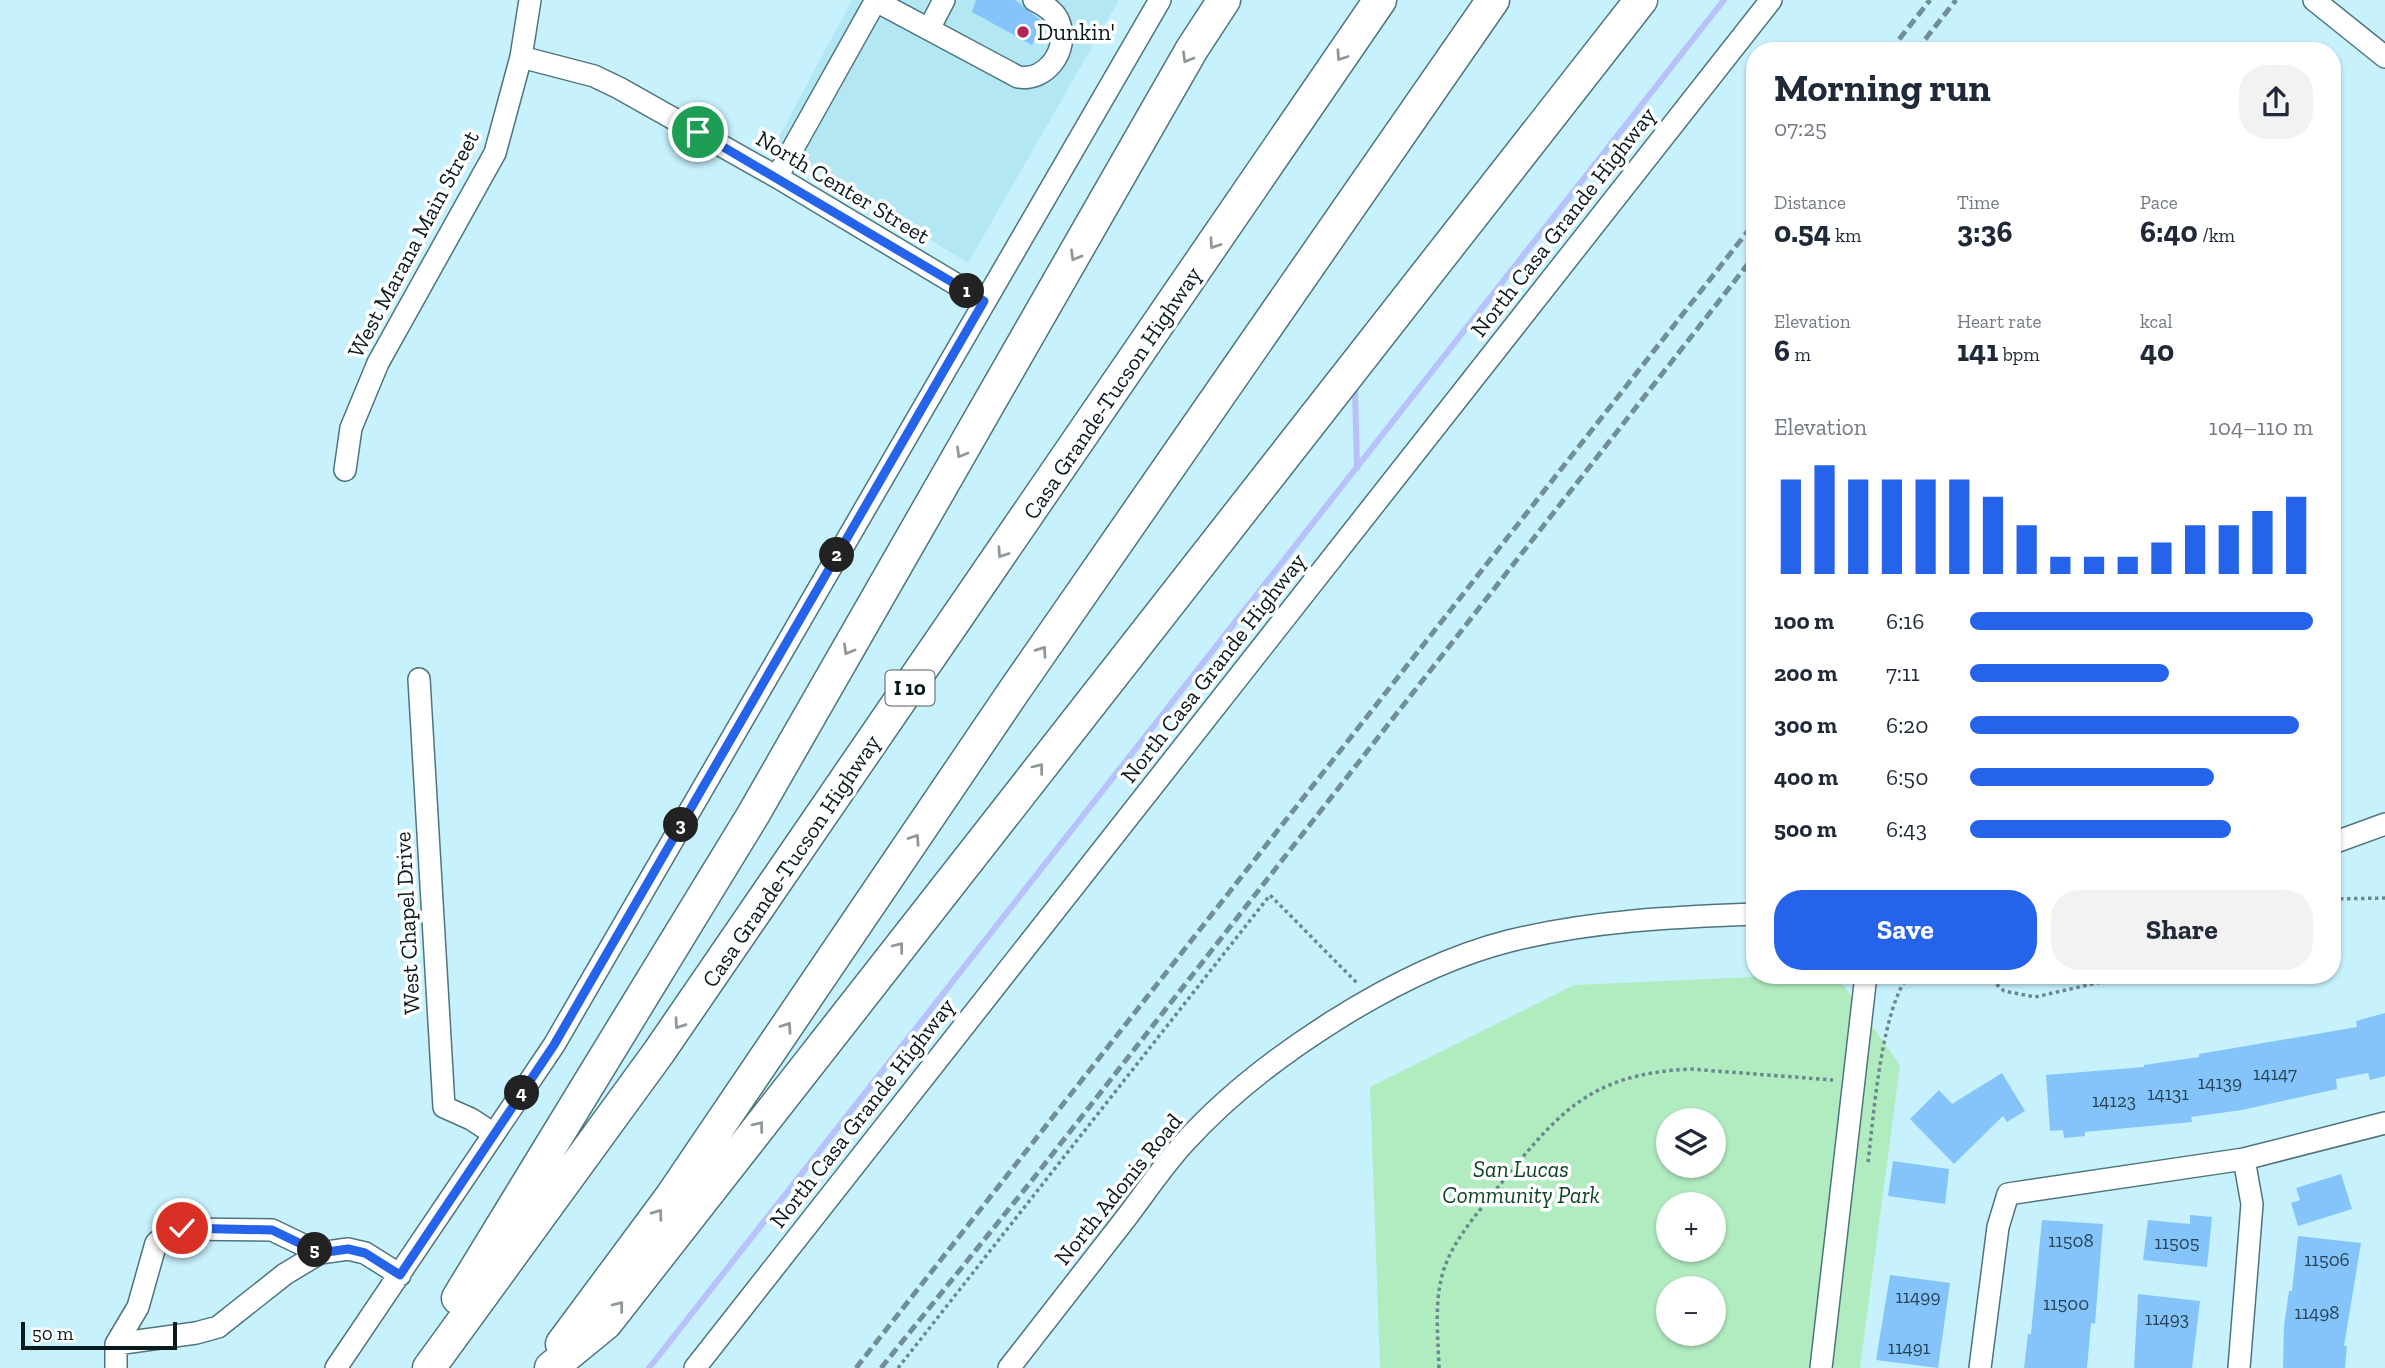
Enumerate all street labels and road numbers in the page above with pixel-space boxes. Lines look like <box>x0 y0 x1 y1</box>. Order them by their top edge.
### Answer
street label: North Casa Grande Highway <box>1465 101 1662 343</box>
street label: North Center Street <box>751 124 935 250</box>
street label: West Marana Main Street <box>341 125 485 362</box>
street label: Casa Grande-Tucson Highway <box>1017 261 1207 525</box>
street label: North Casa Grande Highway <box>1115 547 1312 789</box>
road number: I 10 <box>886 670 934 706</box>
street label: Casa Grande-Tucson Highway <box>696 729 886 993</box>
street label: West Chapel Drive <box>388 831 426 1015</box>
street label: North Casa Grande Highway <box>764 992 961 1234</box>
street label: North Adonis Road <box>1048 1107 1188 1270</box>

